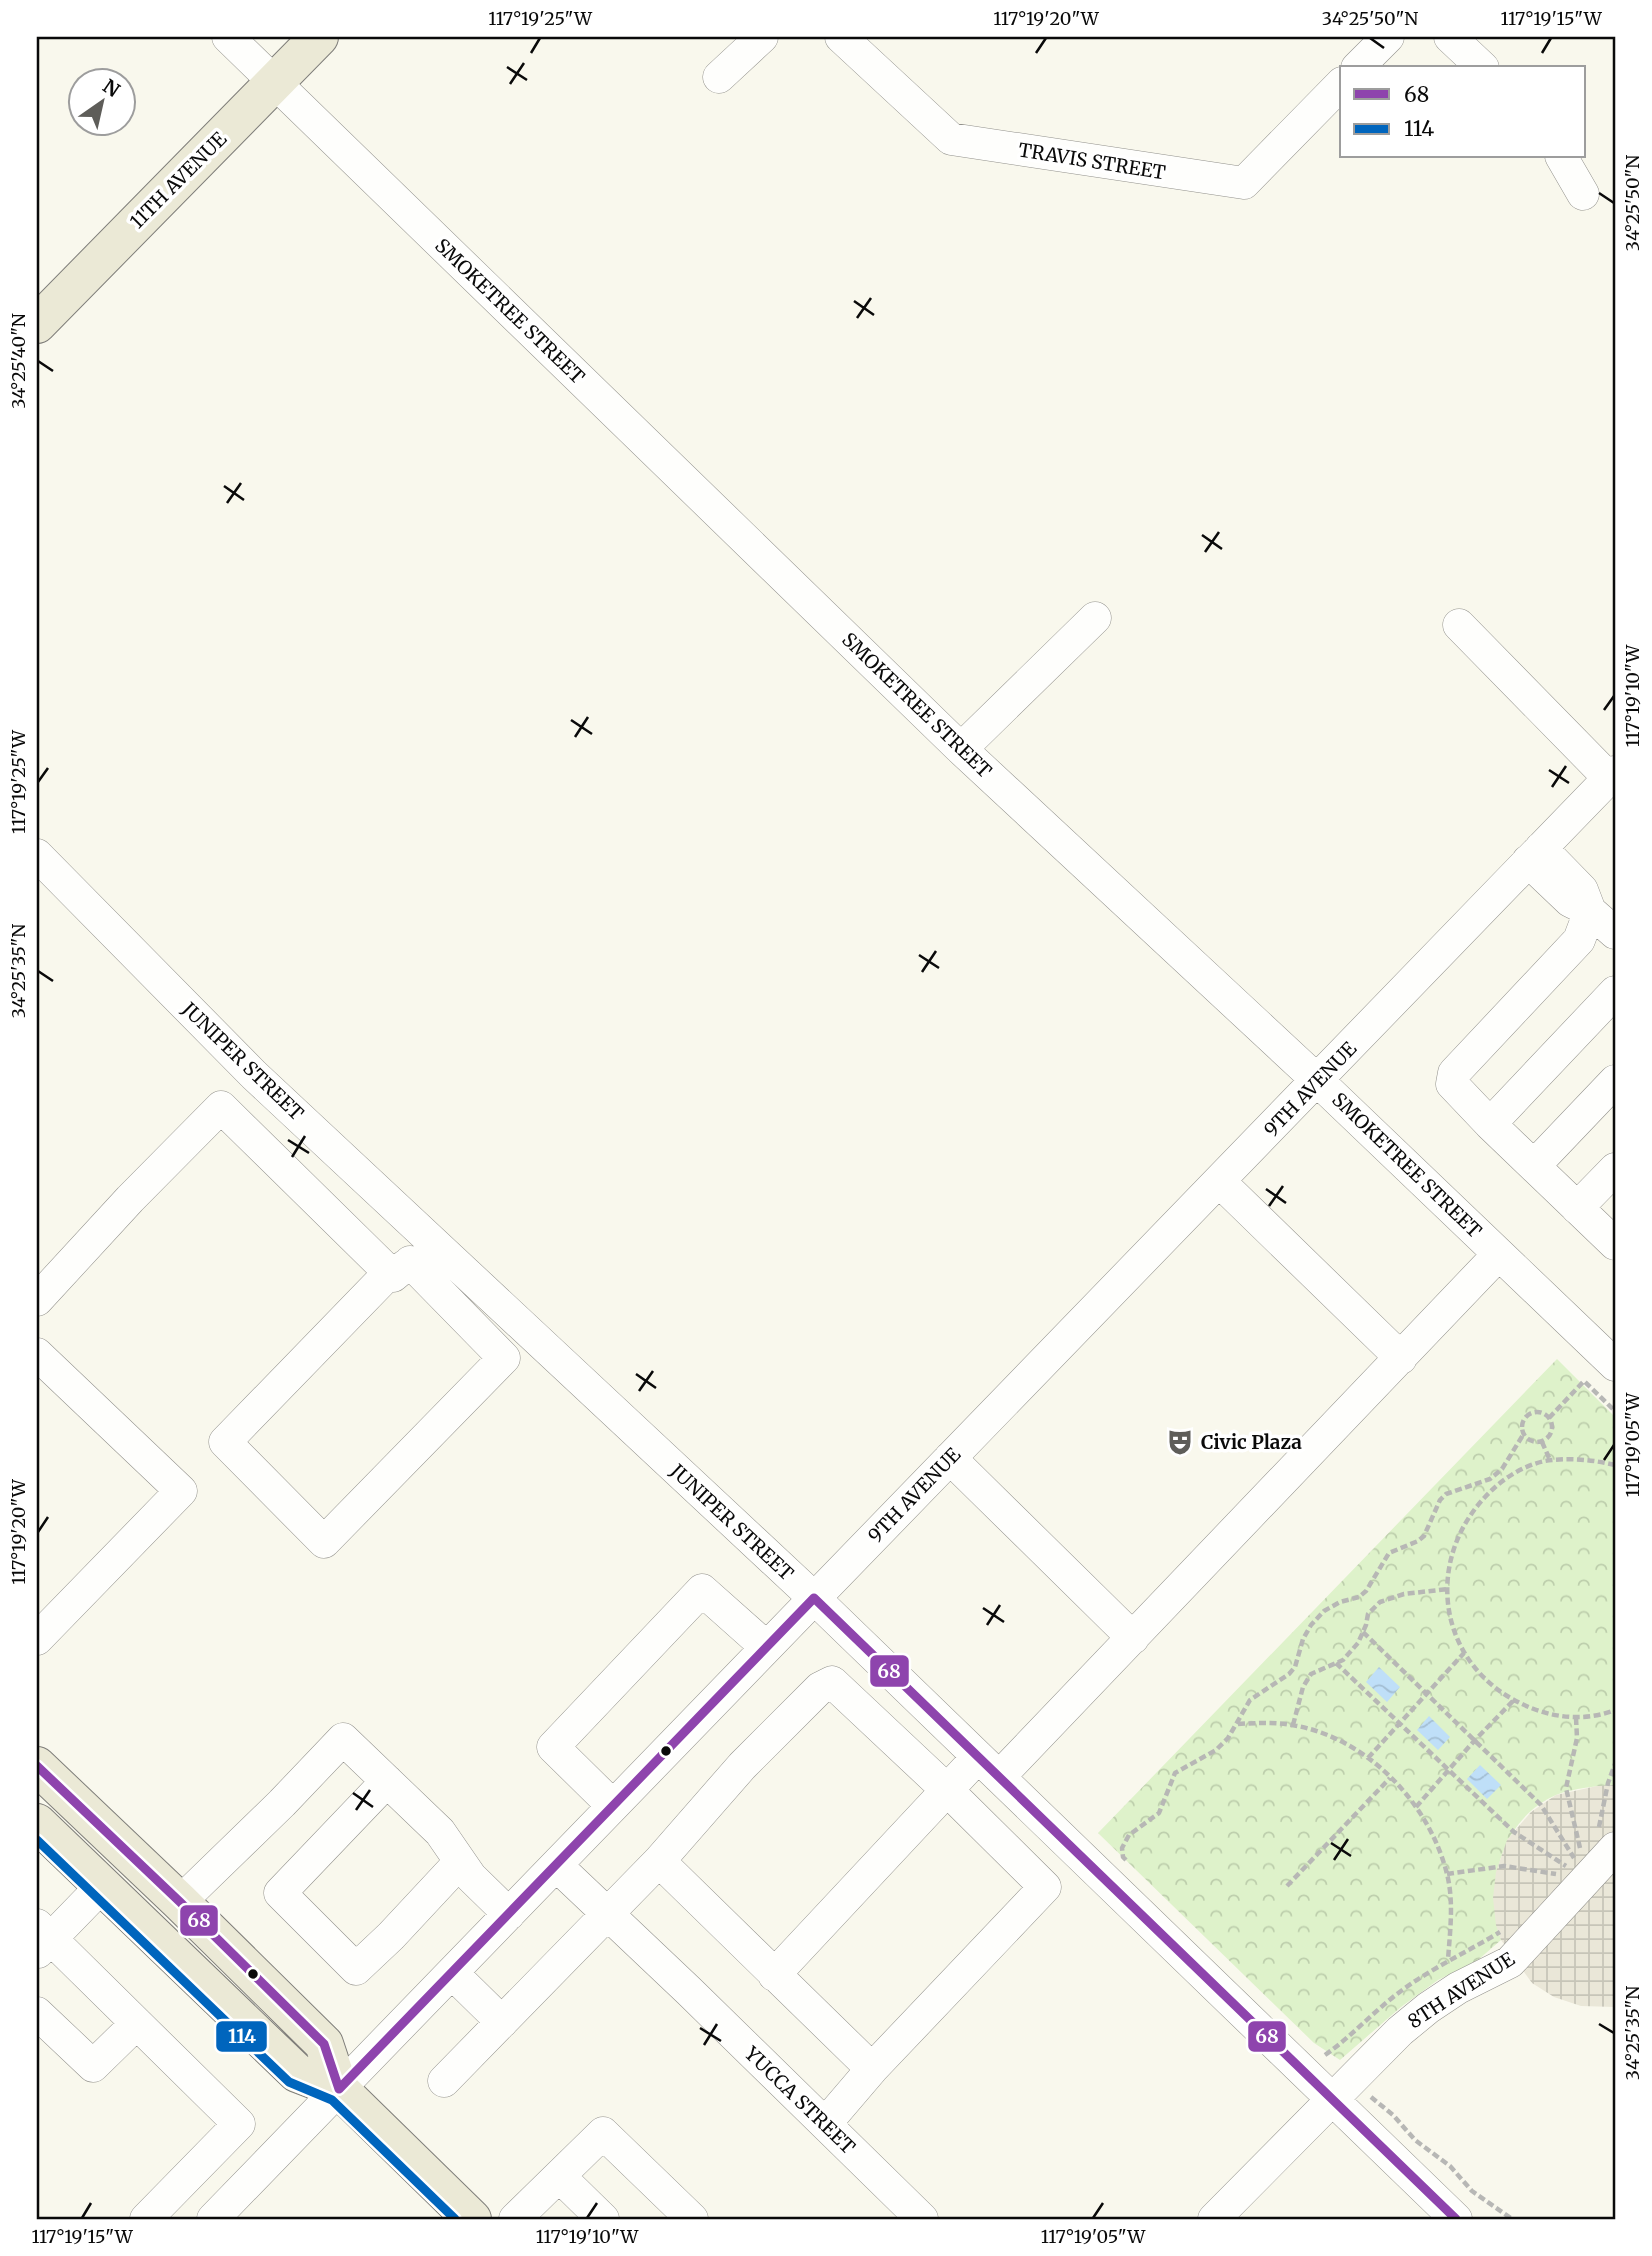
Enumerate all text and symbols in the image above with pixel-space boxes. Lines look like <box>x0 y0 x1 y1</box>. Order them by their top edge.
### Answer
text: 117°19'25"W <box>488 7 593 30</box>
text: 117°19'20"W <box>993 7 1100 30</box>
text: 34°25'50"N <box>1322 7 1418 30</box>
text: 117°19'15"W <box>1500 7 1603 30</box>
north arrow <box>66 66 136 136</box>
legend <box>1340 66 1586 158</box>
text: N <box>99 74 124 102</box>
text: 68 <box>1404 81 1429 108</box>
text: 114 <box>1404 115 1434 142</box>
street label: 11TH AVENUE <box>125 127 231 233</box>
street label: TRAVIS STREET <box>1017 138 1167 184</box>
text: 34°25'50"N <box>1621 155 1644 251</box>
street label: SMOKETREE STREET <box>430 233 590 389</box>
text: 34°25'40"N <box>7 313 30 409</box>
street label: SMOKETREE STREET <box>837 627 997 783</box>
text: 117°19'10"W <box>1621 644 1644 747</box>
text: 117°19'25"W <box>7 729 30 834</box>
text: 34°25'35"N <box>7 924 30 1018</box>
street label: JUNIPER STREET <box>177 996 309 1125</box>
street label: 9TH AVENUE <box>1259 1037 1361 1141</box>
street label: SMOKETREE STREET <box>1327 1087 1487 1243</box>
text: 117°19'05"W <box>1621 1392 1644 1497</box>
theatre icon: Civic Plaza <box>1165 1427 1195 1457</box>
place label: Civic Plaza <box>1201 1430 1302 1454</box>
street label: 9TH AVENUE <box>863 1443 965 1547</box>
street label: JUNIPER STREET <box>665 1458 799 1585</box>
text: 117°19'20"W <box>7 1478 30 1585</box>
line badge: 68 <box>869 1654 910 1688</box>
text: 68 <box>877 1659 901 1683</box>
unlabelled marker <box>659 1744 673 1758</box>
line badge: 68 <box>179 1904 219 1937</box>
text: 68 <box>187 1908 211 1932</box>
street label: 8TH AVENUE <box>1403 1947 1519 2033</box>
unlabelled marker <box>246 1967 260 1981</box>
text: 34°25'35"N <box>1621 1986 1644 2080</box>
line badge: 114 <box>215 2020 268 2053</box>
line badge: 68 <box>1247 2020 1287 2053</box>
text: 114 <box>228 2024 256 2048</box>
text: 68 <box>1255 2024 1279 2048</box>
street label: YUCCA STREET <box>739 2041 860 2159</box>
text: 117°19'15"W <box>31 2225 134 2248</box>
text: 117°19'10"W <box>536 2225 639 2248</box>
text: 117°19'05"W <box>1041 2225 1146 2248</box>

